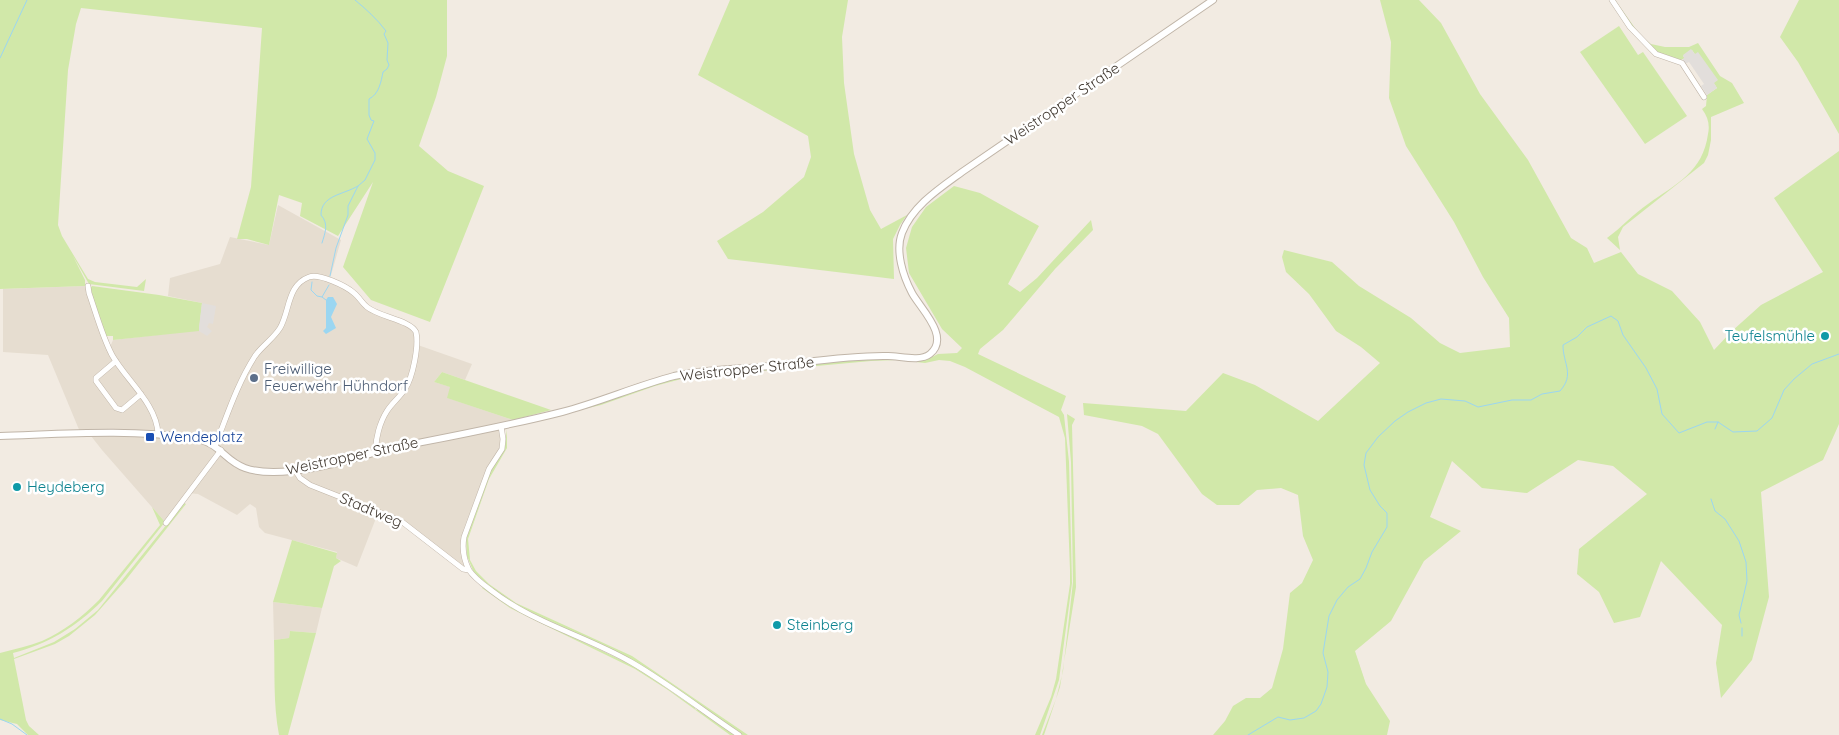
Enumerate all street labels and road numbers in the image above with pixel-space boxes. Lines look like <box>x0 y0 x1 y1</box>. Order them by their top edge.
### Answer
street label: Weistropper Straße <box>1000 58 1123 149</box>
street label: Weistropper Straße <box>679 352 815 385</box>
street label: Weistropper Straße <box>284 432 420 479</box>
street label: Stadtweg <box>337 488 405 531</box>

